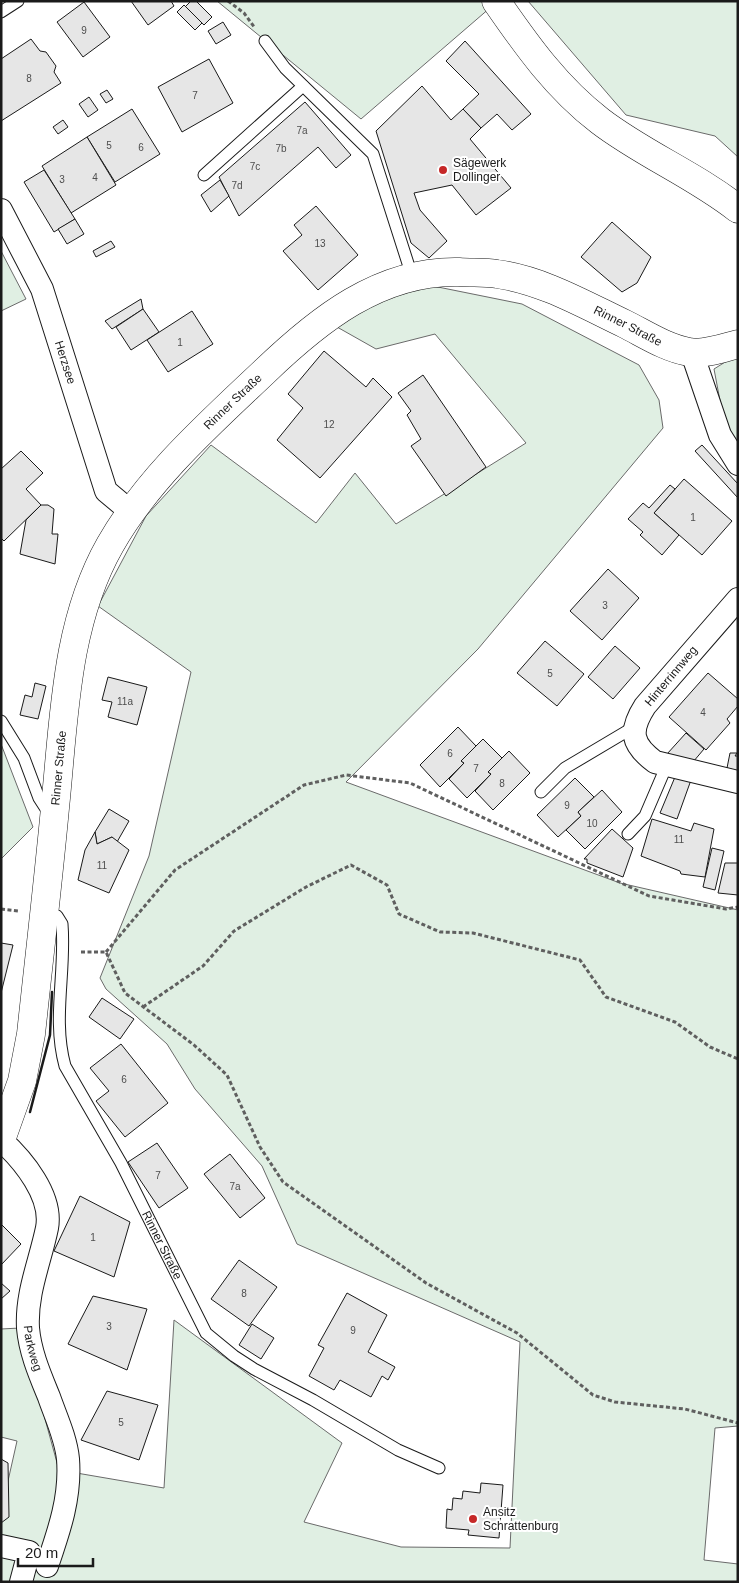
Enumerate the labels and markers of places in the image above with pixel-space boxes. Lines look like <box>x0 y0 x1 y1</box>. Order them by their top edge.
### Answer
place label: Sägewerk Dollinger <box>453 156 507 184</box>
marker: Sägewerk Dollinger <box>437 164 449 176</box>
place label: Ansitz Schrattenburg <box>483 1505 558 1533</box>
marker: Ansitz Schrattenburg <box>467 1513 479 1525</box>

